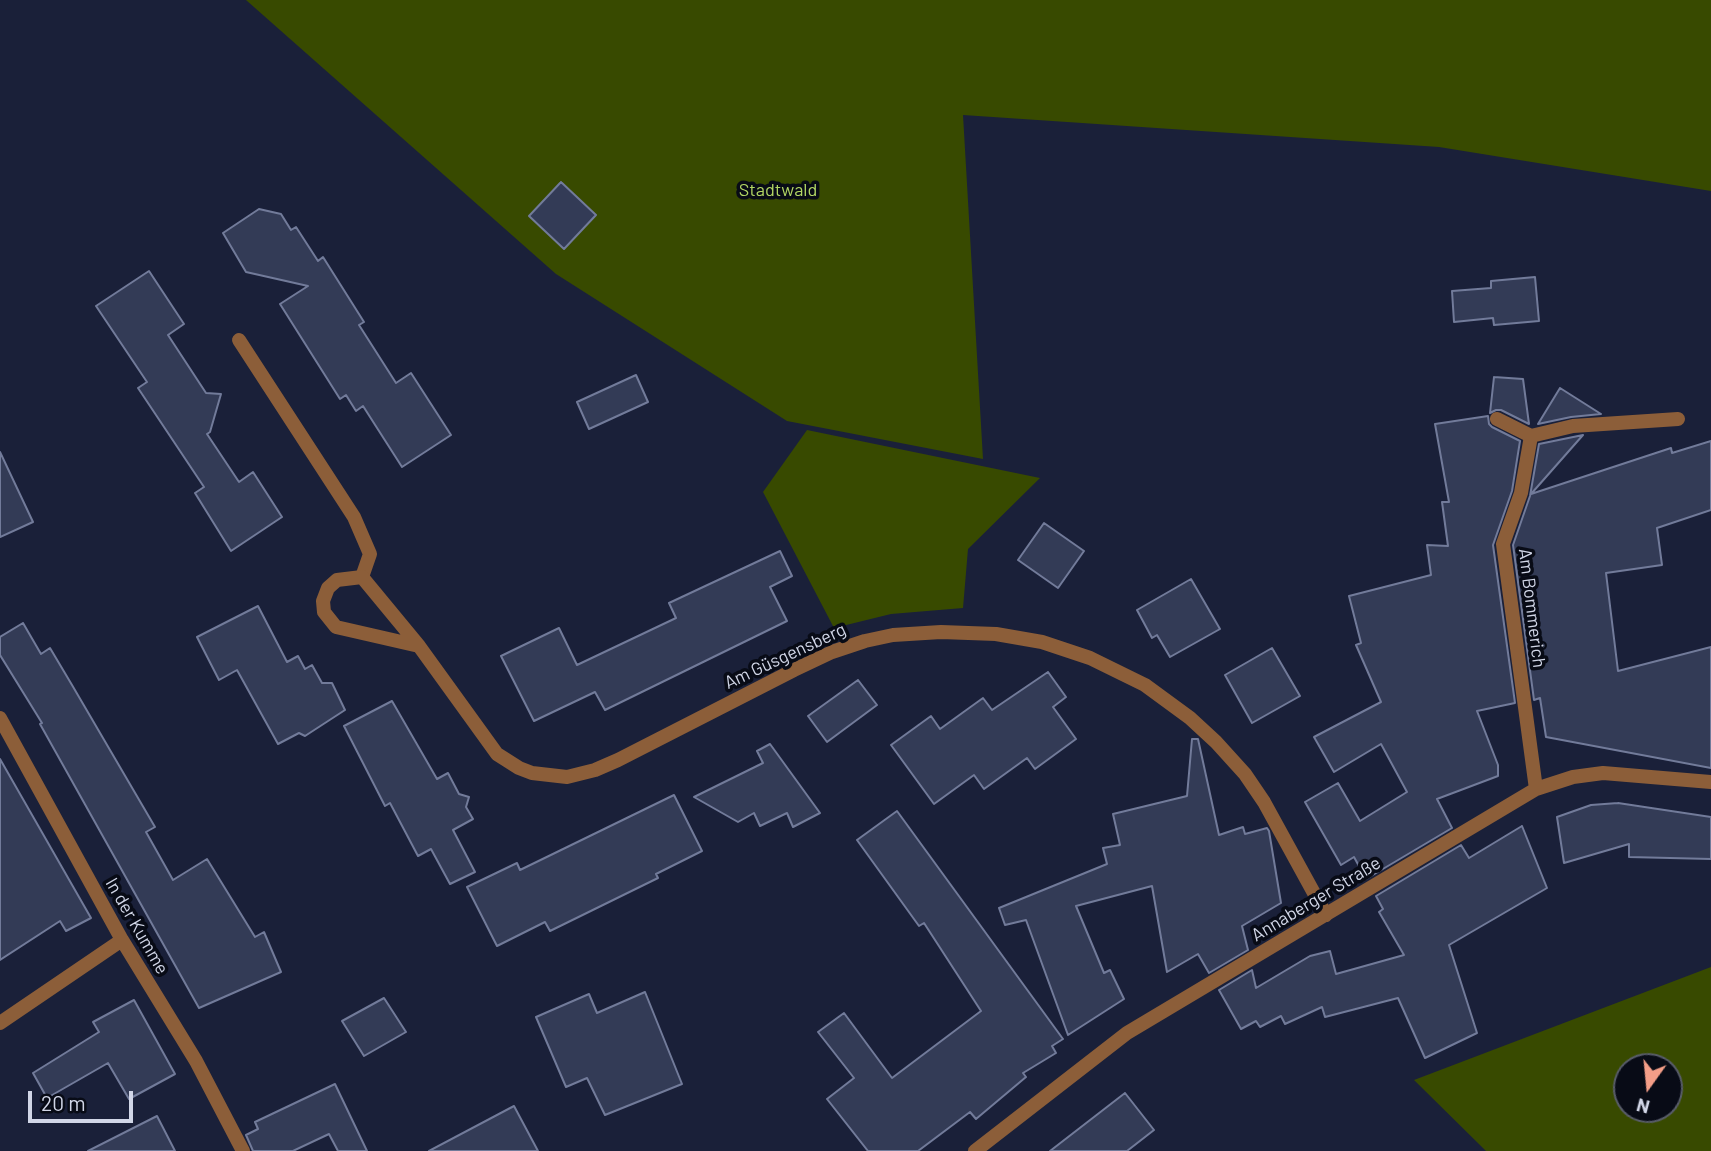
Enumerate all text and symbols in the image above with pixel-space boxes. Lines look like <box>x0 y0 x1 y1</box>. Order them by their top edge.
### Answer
park label: Stadtwald <box>739 179 817 201</box>
street label: Am Bommerich <box>1514 547 1550 669</box>
street label: Am Güsgensberg <box>721 618 849 694</box>
street label: Annaberger Straße <box>1247 852 1385 946</box>
street label: In der Kumme <box>101 874 173 978</box>
north arrow <box>1613 1053 1683 1123</box>
scale bar <box>32 1078 136 1122</box>
text: 20 m <box>41 1090 86 1115</box>
text: N <box>1634 1094 1652 1120</box>

